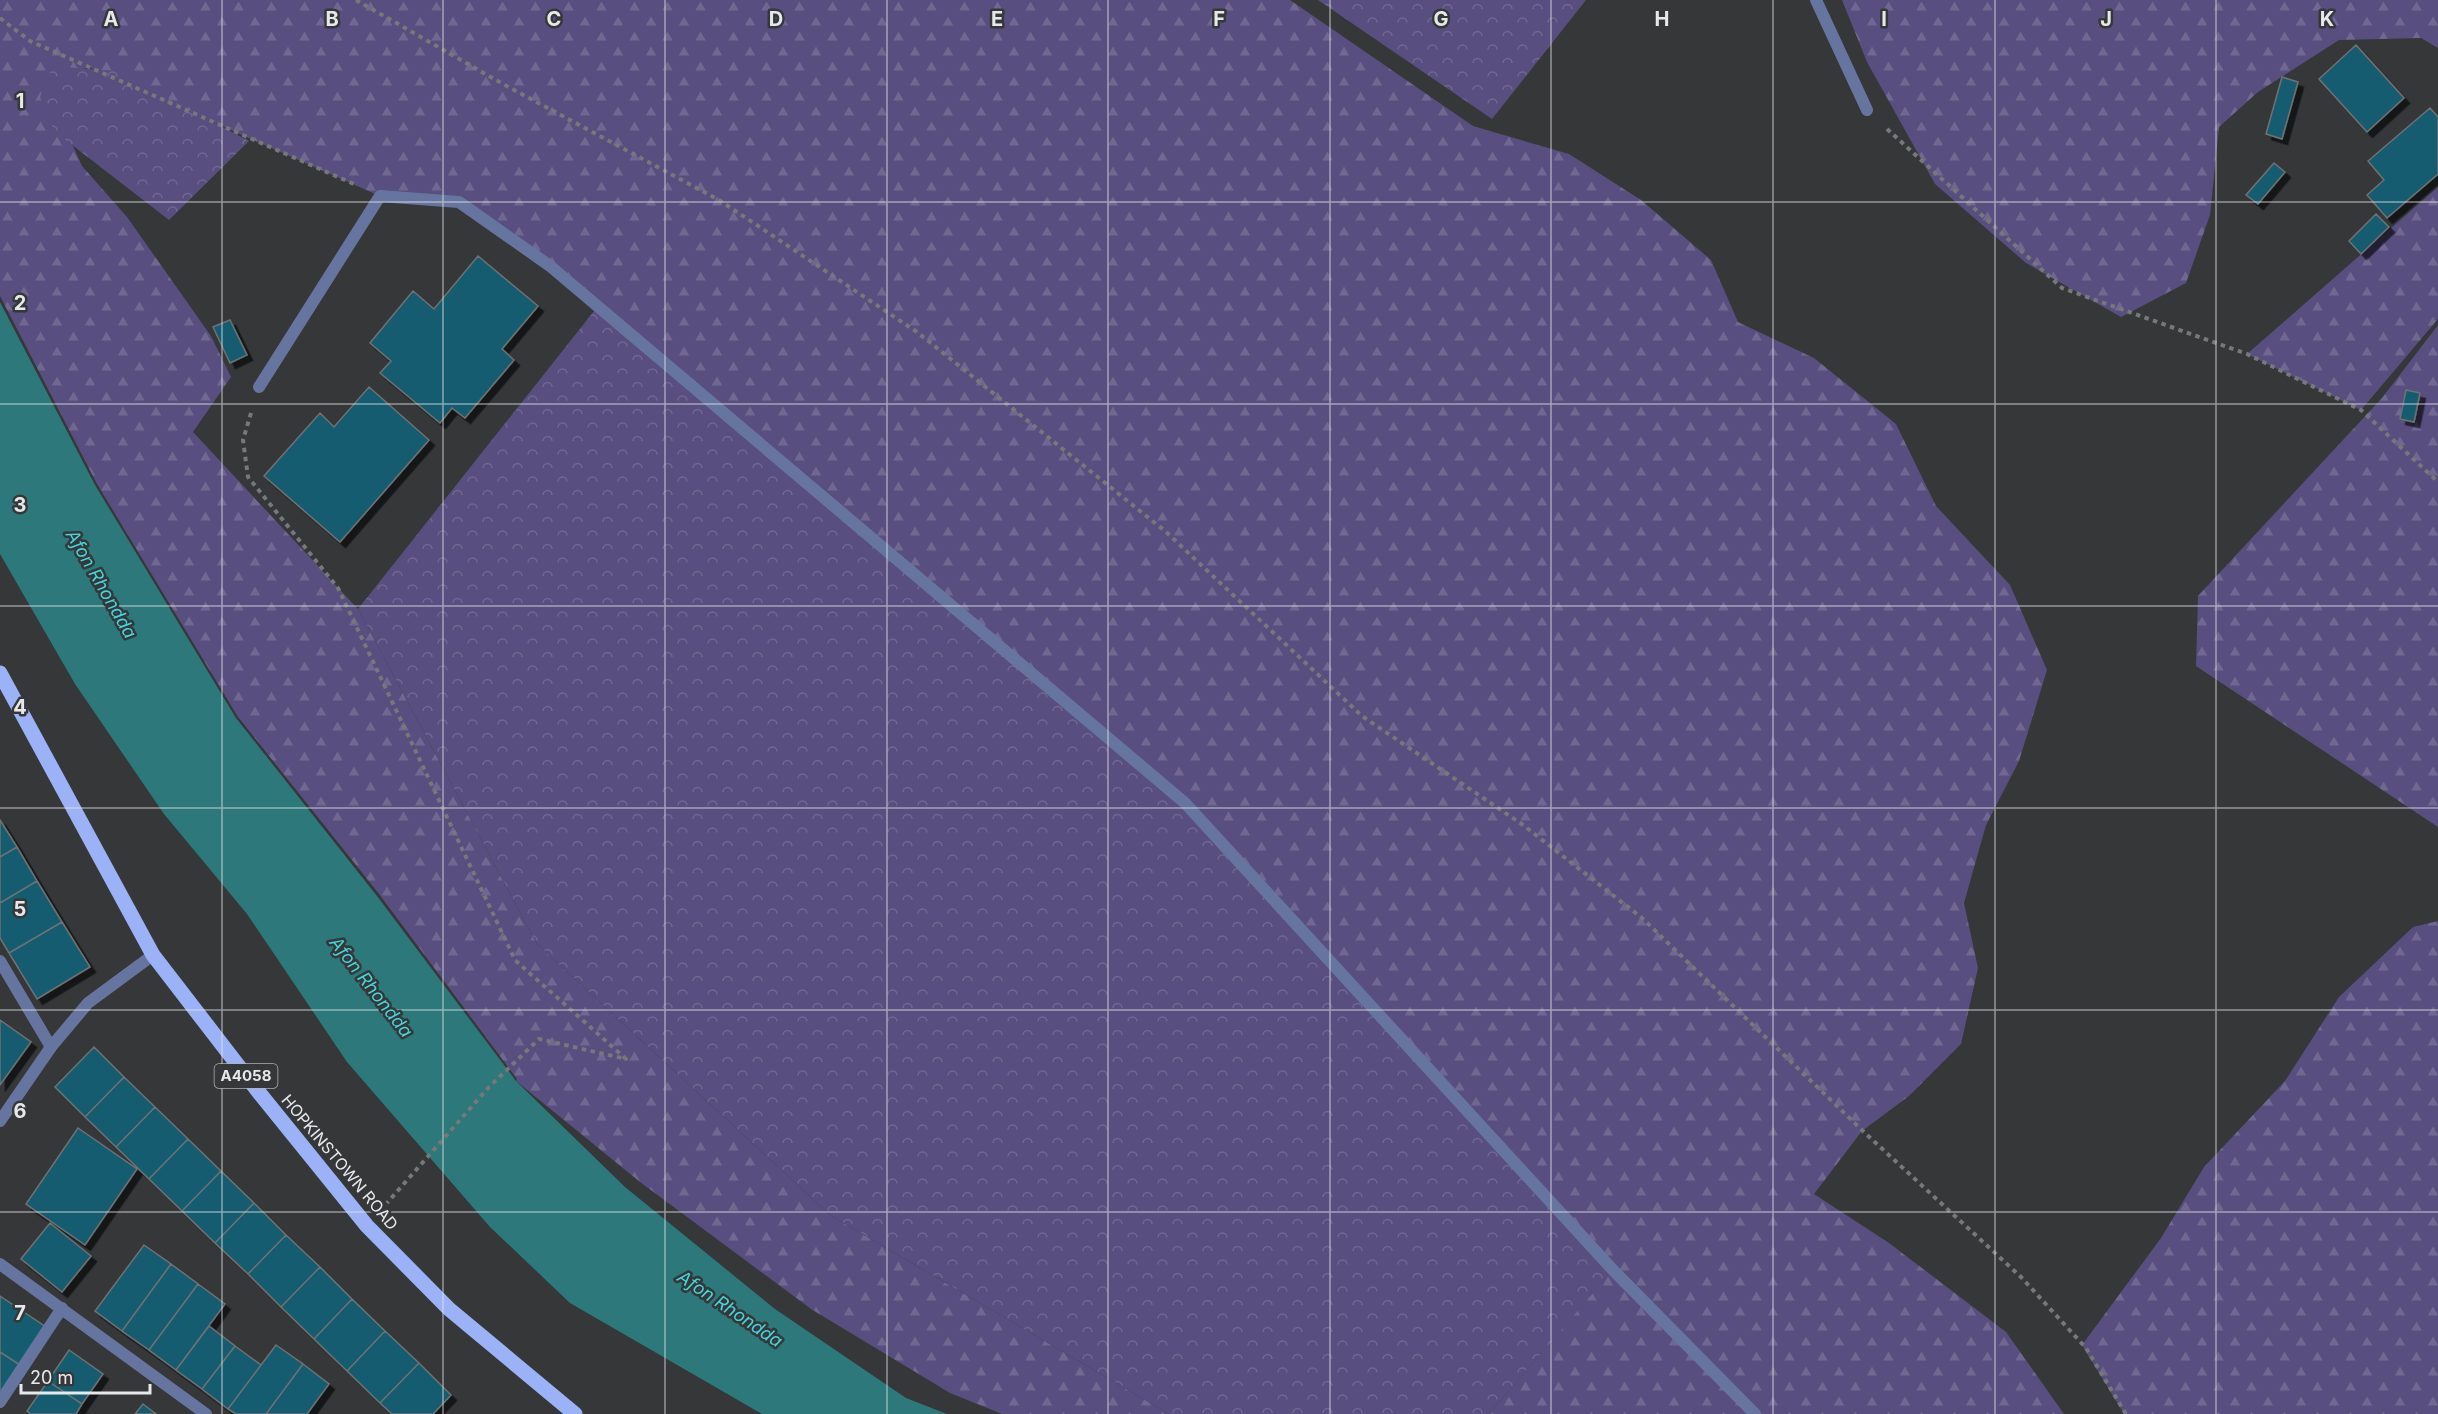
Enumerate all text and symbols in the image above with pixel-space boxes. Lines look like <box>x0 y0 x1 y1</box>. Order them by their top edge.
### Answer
text: A <box>104 7 119 31</box>
text: B <box>325 7 339 31</box>
text: C <box>547 7 561 31</box>
text: D <box>769 7 783 31</box>
text: E <box>991 7 1003 31</box>
text: F <box>1213 7 1225 31</box>
text: G <box>1433 7 1449 31</box>
text: H <box>1655 7 1669 31</box>
text: I <box>1881 7 1887 31</box>
text: J <box>2100 7 2112 31</box>
text: K <box>2320 7 2334 31</box>
text: 1 <box>16 89 24 113</box>
text: 2 <box>14 291 26 315</box>
text: 3 <box>14 493 26 517</box>
water label: Afon Rhondda <box>61 525 141 642</box>
text: 4 <box>13 695 27 719</box>
text: 5 <box>14 897 26 921</box>
water label: Afon Rhondda <box>325 931 417 1041</box>
road number: A4058 <box>214 1064 278 1088</box>
street label: HOPKINSTOWN ROAD <box>277 1090 403 1234</box>
text: 6 <box>14 1099 27 1123</box>
water label: Afon Rhondda <box>673 1265 787 1351</box>
text: 7 <box>14 1301 26 1325</box>
scale bar <box>21 1357 150 1395</box>
text: 20 m <box>30 1367 73 1388</box>

